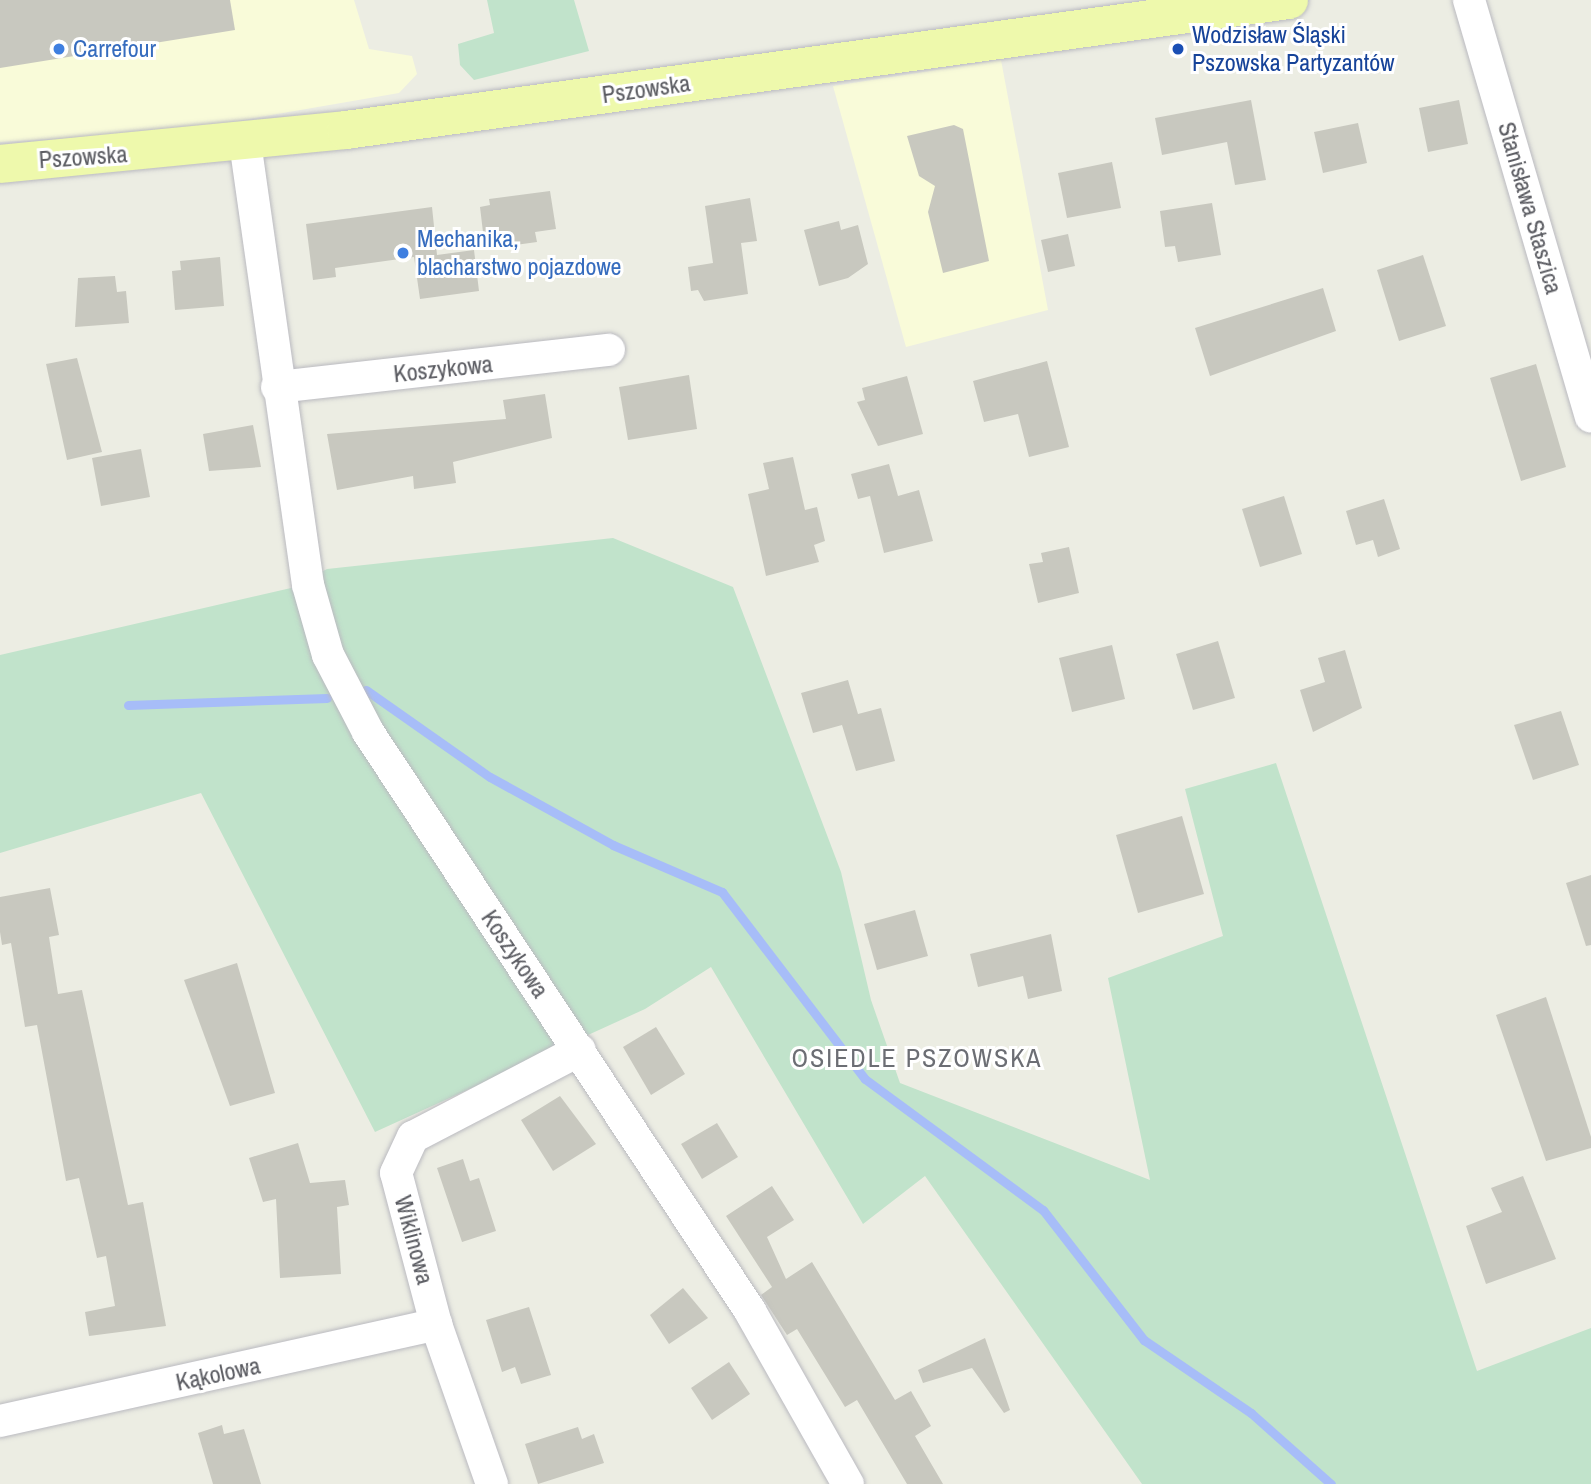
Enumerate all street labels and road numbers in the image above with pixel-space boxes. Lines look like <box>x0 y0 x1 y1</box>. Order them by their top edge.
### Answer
street label: Pszowska <box>600 69 692 109</box>
street label: Stanisława Staszica <box>1492 119 1568 297</box>
street label: Pszowska <box>38 140 128 174</box>
street label: Koszykowa <box>392 349 494 389</box>
street label: Koszykowa <box>475 905 555 1003</box>
street label: Wiklinowa <box>388 1192 440 1288</box>
street label: Kąkolowa <box>173 1351 263 1397</box>

